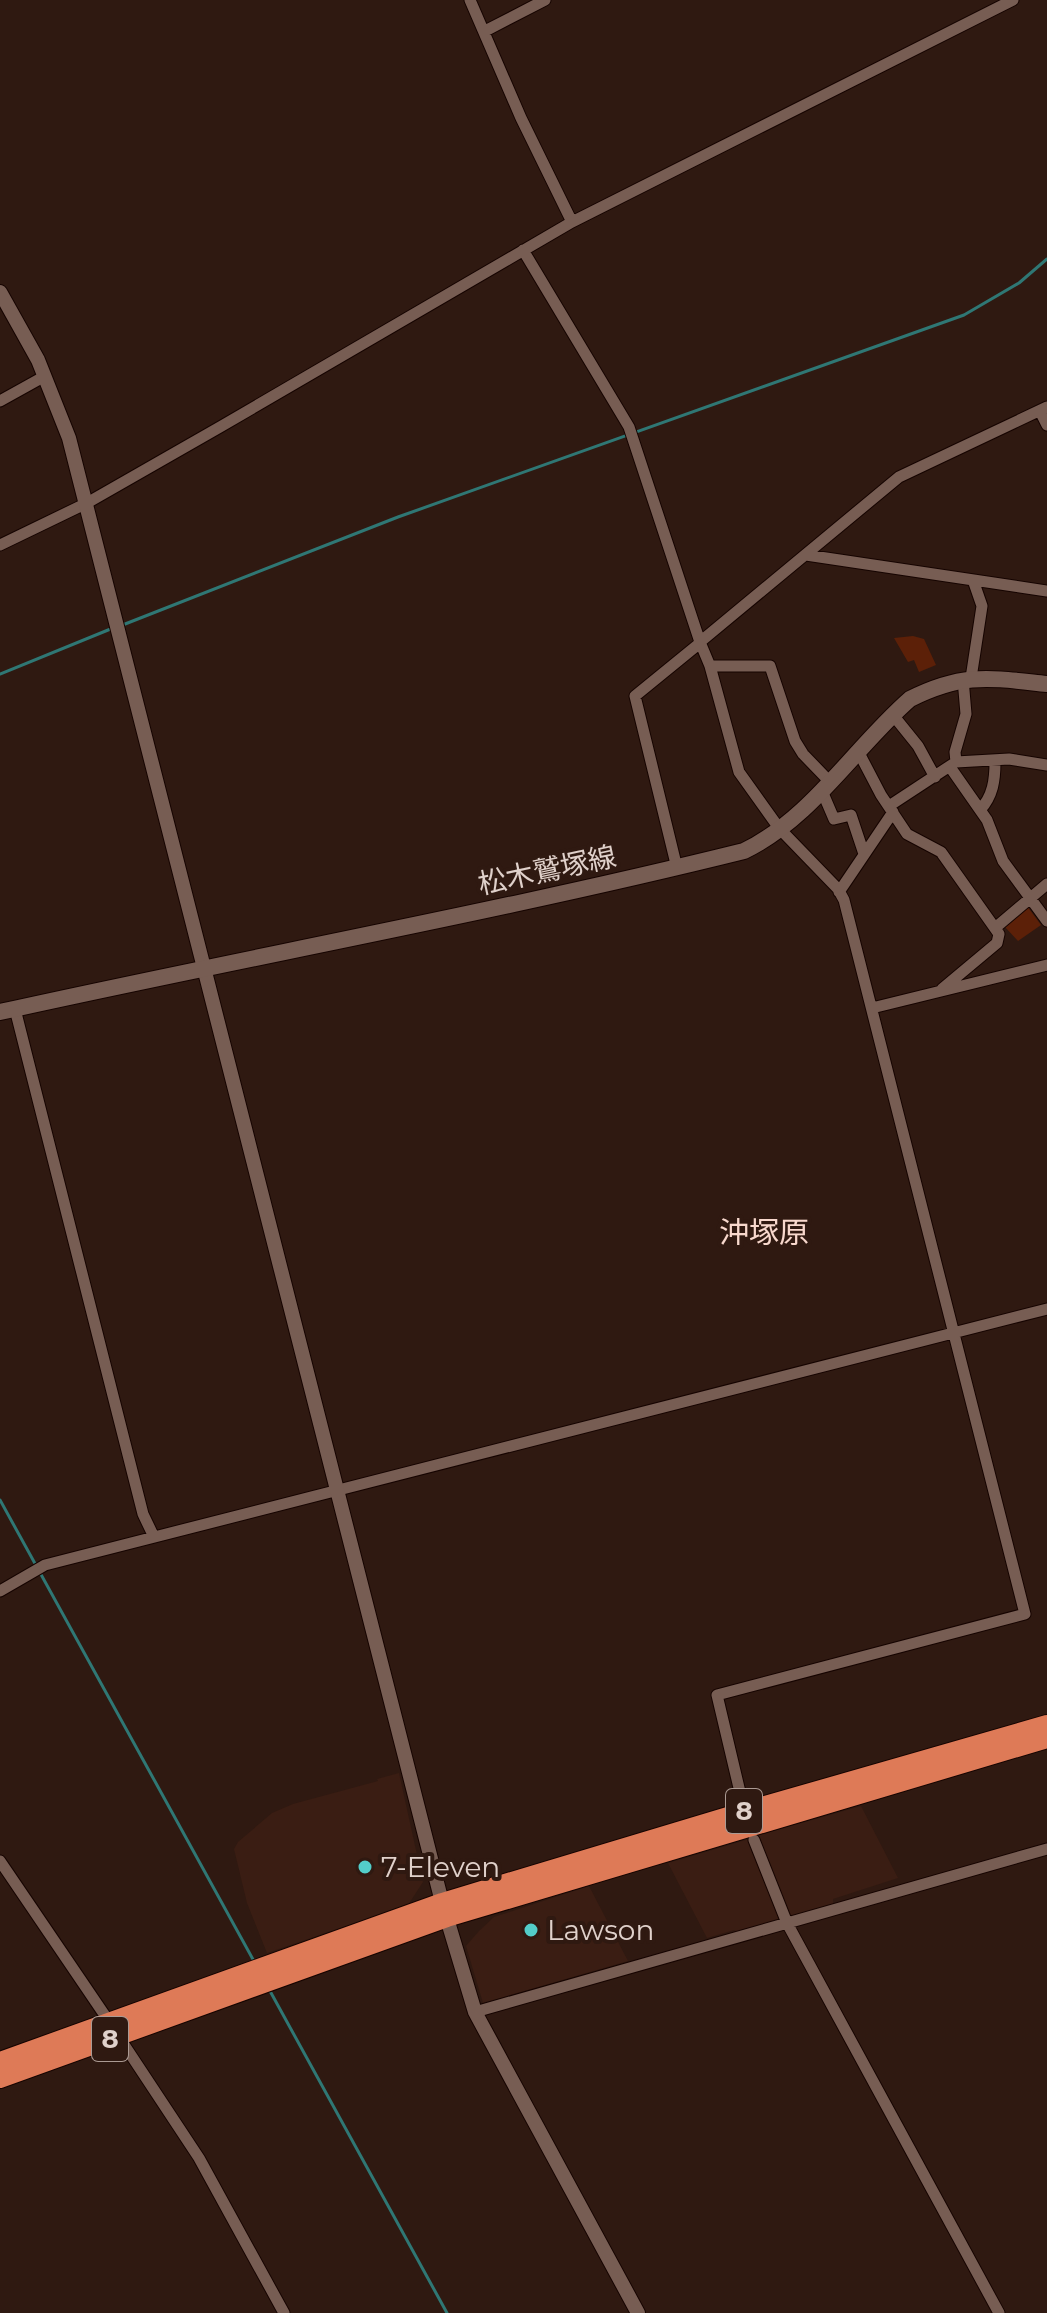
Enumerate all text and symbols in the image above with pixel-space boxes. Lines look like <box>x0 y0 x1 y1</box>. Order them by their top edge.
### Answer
street label: 松木鷲塚線 <box>475 839 619 901</box>
district label: 沖塚原 <box>719 1214 809 1251</box>
road number: 8 <box>726 1789 762 1833</box>
place label: 7-Eleven <box>381 1850 500 1884</box>
marker: 7-Eleven <box>356 1858 374 1876</box>
place label: Lawson <box>547 1913 654 1947</box>
marker: Lawson <box>522 1921 540 1939</box>
road number: 8 <box>92 2017 128 2061</box>

